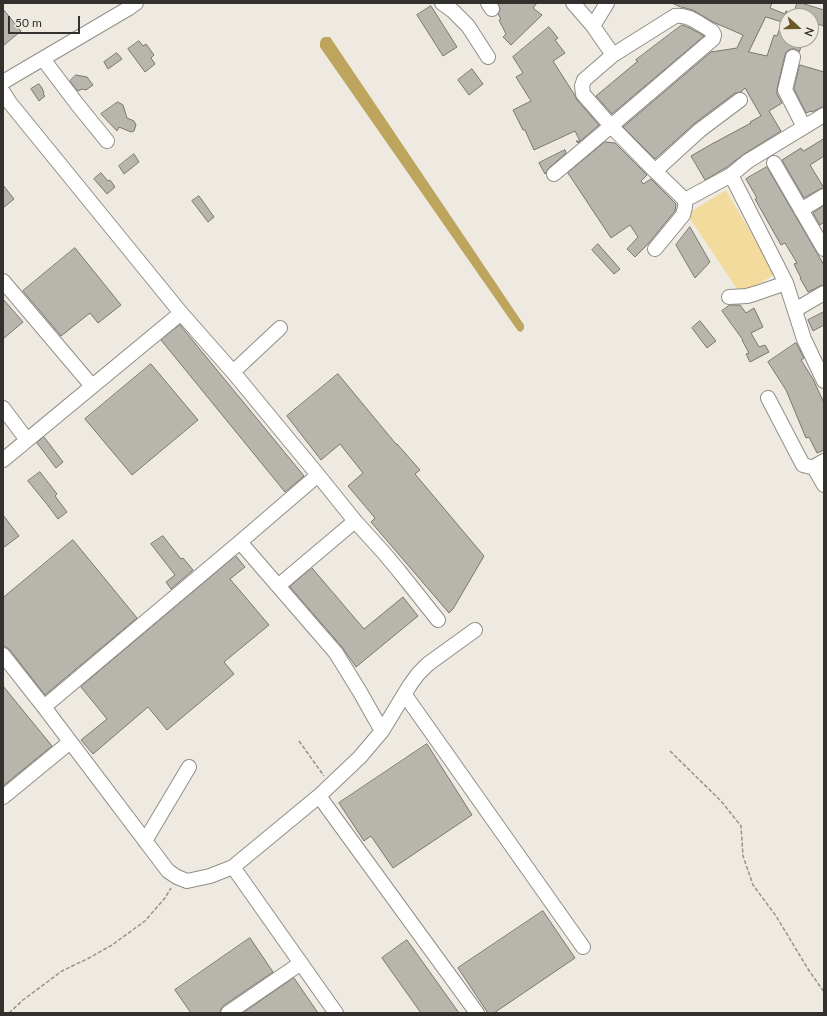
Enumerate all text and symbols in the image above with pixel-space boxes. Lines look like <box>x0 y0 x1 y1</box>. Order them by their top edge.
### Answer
scale bar <box>10 8 82 34</box>
north arrow <box>779 8 819 48</box>
text: 50 m <box>15 15 42 30</box>
text: N <box>802 26 817 38</box>

